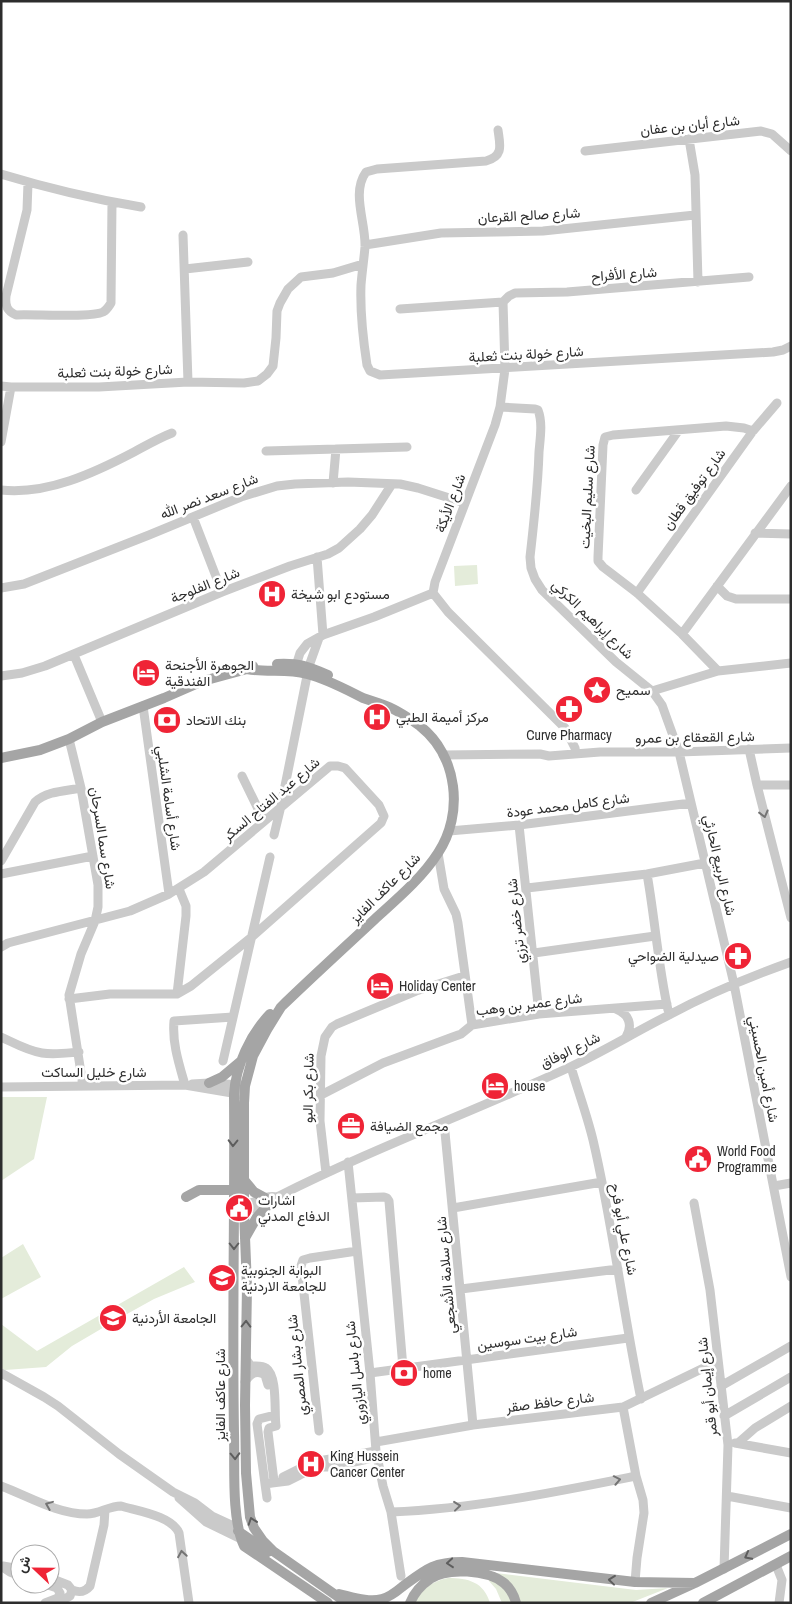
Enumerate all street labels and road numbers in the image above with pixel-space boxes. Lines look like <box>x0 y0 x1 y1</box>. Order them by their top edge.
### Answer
street label: شارع أبان بن عفان <box>639 111 741 141</box>
street label: شارع صالح القرعان <box>477 203 581 229</box>
street label: شارع الأفراح <box>590 263 658 287</box>
street label: شارع خولة بنت ثعلبة <box>468 342 584 368</box>
street label: شارع خولة بنت ثعلبة <box>57 360 173 384</box>
street label: شارع سليم البخيت <box>575 445 601 549</box>
street label: شارع توفيق قطان <box>658 445 731 534</box>
street label: شارع سعد نصر الله <box>158 469 261 525</box>
street label: شارع الأيكة <box>431 471 471 536</box>
street label: شارع الفلوجة <box>168 563 243 609</box>
street label: شارع إبراهيم الكركي <box>546 575 638 665</box>
street label: شارع القعقاع بن عمرو <box>635 727 755 749</box>
street label: شارع أسامة الشلبي <box>150 744 185 852</box>
street label: شارع عبد الفتاح السكر <box>218 753 325 847</box>
street label: شارع سما السرحان <box>84 786 120 891</box>
street label: شارع كامل محمد عودة <box>506 789 631 823</box>
street label: شارع الربيع الحارثي <box>697 813 740 918</box>
street label: شارع عاكف الفايز <box>345 849 426 929</box>
street label: شارع خضر ترزي <box>503 877 532 964</box>
street label: شارع عمير بن وهب <box>475 989 584 1021</box>
street label: شارع أمين الحسيني <box>742 1014 783 1125</box>
street label: شارع الوفاق <box>537 1028 604 1074</box>
street label: شارع بكر البو <box>298 1053 320 1123</box>
street label: شارع خليل الساكت <box>41 1063 147 1083</box>
street label: شارع علي أبو فرح <box>603 1181 642 1277</box>
street label: شارع سلامة الأشجعي <box>432 1215 463 1334</box>
street label: شارع بشار المصري <box>283 1313 314 1416</box>
street label: شارع باسل اليازوري <box>341 1320 372 1426</box>
street label: شارع بيت سوسين <box>476 1322 578 1356</box>
street label: شارع إيمان أبو قمر <box>693 1336 723 1439</box>
street label: شارع عاكف الفايز <box>211 1349 231 1442</box>
street label: شارع حافظ صقر <box>504 1388 595 1418</box>

